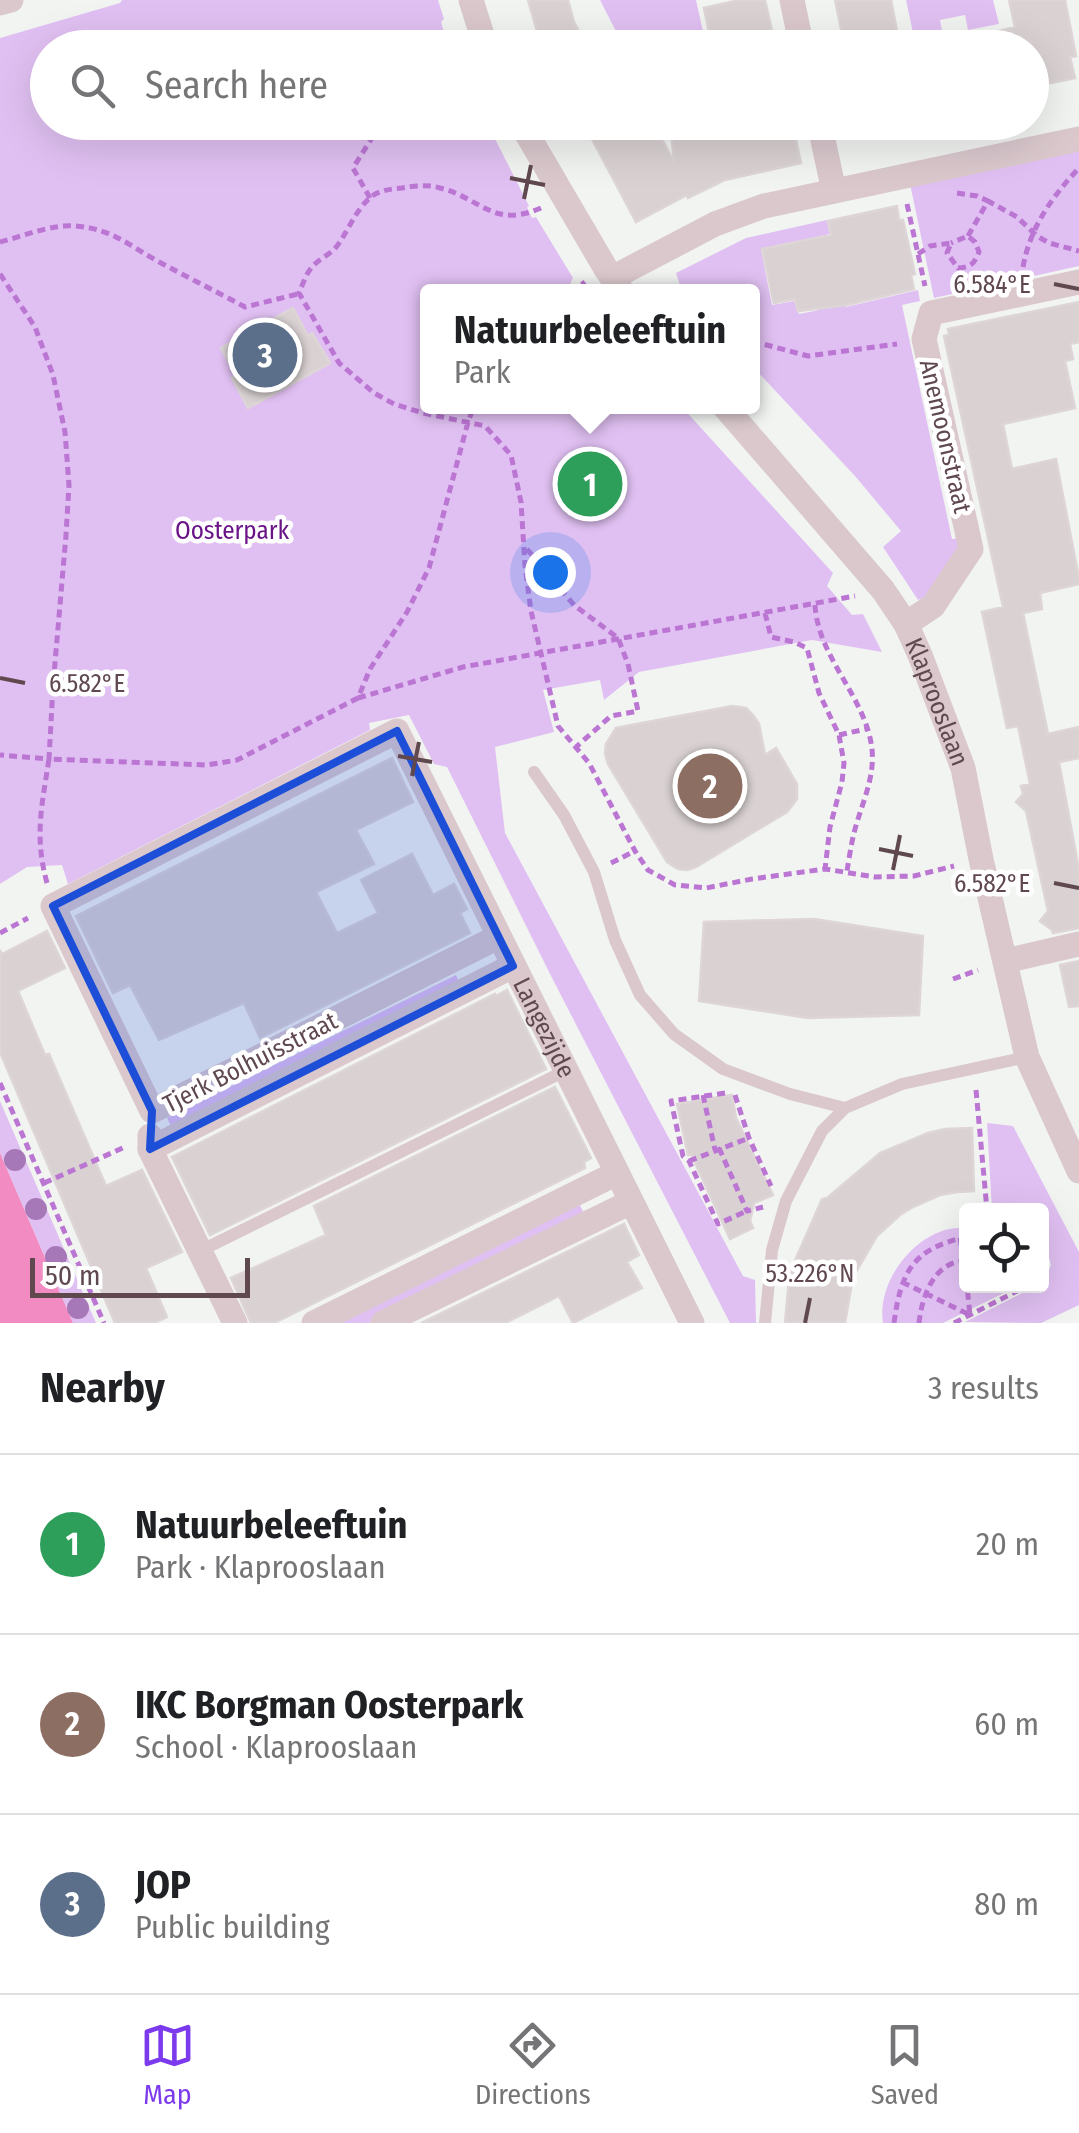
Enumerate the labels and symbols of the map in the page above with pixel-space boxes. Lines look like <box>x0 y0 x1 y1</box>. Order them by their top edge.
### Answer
text: 6.584°E <box>953 270 1031 300</box>
pin: 3 <box>232 318 298 392</box>
street label: Anemoonstraat <box>913 356 977 517</box>
pin: 1 <box>558 446 622 522</box>
park label: Oosterpark <box>175 516 289 546</box>
your location <box>525 547 576 598</box>
street label: Klaprooslaan <box>898 633 975 770</box>
text: 6.582°E <box>49 669 125 699</box>
pin: 2 <box>678 748 742 824</box>
text: 6.582°E <box>954 869 1030 899</box>
street label: Langezijde <box>506 973 581 1083</box>
street label: Tjerk Bolhuisstraat <box>158 1006 343 1120</box>
scale bar <box>30 1253 250 1298</box>
text: 53.226°N <box>766 1259 854 1289</box>

